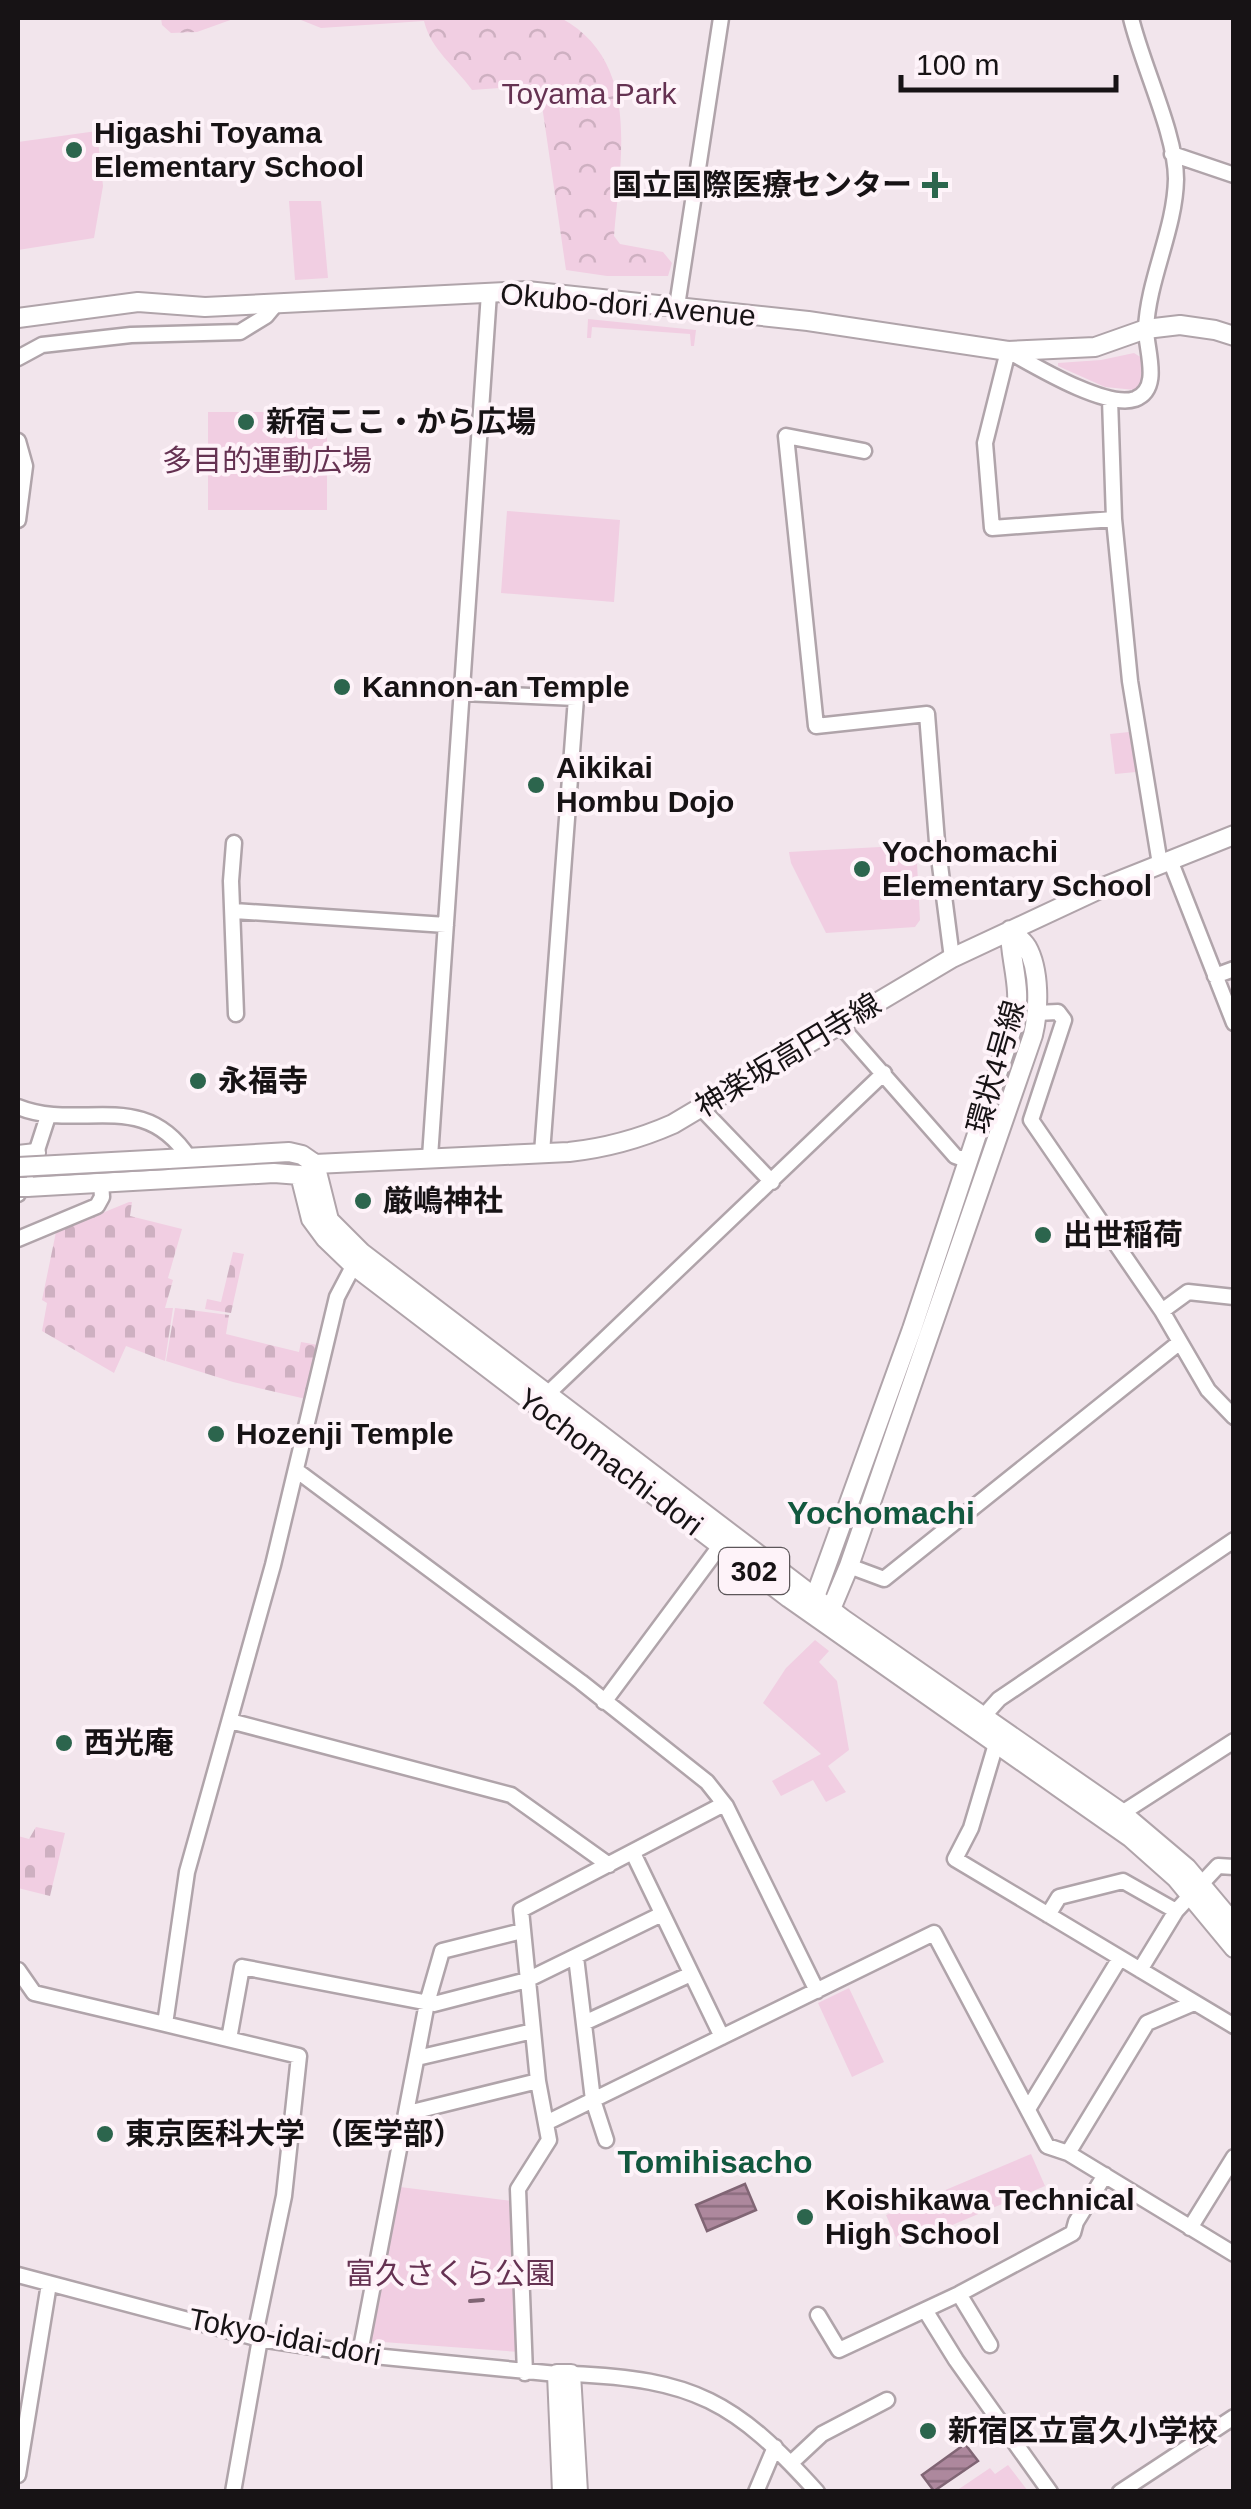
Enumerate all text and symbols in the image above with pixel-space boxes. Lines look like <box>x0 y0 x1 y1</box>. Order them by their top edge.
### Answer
scale bar <box>901 30 1116 92</box>
text: 100 m <box>916 48 999 81</box>
park label: Toyama Park <box>501 77 678 110</box>
place label: Higashi Toyama Elementary School <box>94 116 364 183</box>
marker: Higashi Toyama Elementary School <box>63 139 85 161</box>
place label: 国立国際医療センター <box>612 168 912 201</box>
marker: 国立国際医療センター <box>922 172 948 198</box>
street label: Okubo-dori Avenue <box>499 277 757 332</box>
place label: 新宿ここ・から広場 <box>266 405 536 438</box>
marker: 新宿ここ・から広場 <box>235 411 257 433</box>
park label: 多目的運動広場 <box>162 444 372 477</box>
place label: Kannon-an Temple <box>362 670 630 703</box>
marker: Kannon-an Temple <box>331 676 353 698</box>
place label: Aikikai Hombu Dojo <box>556 751 734 818</box>
marker: Aikikai Hombu Dojo <box>525 774 547 796</box>
place label: Yochomachi Elementary School <box>882 835 1152 902</box>
marker: Yochomachi Elementary School <box>851 858 873 880</box>
street label: 神楽坂高円寺線 <box>689 986 886 1123</box>
street label: 環状4号線 <box>961 997 1030 1137</box>
place label: 永福寺 <box>218 1064 308 1097</box>
marker: 永福寺 <box>187 1070 209 1092</box>
place label: 厳嶋神社 <box>383 1184 503 1217</box>
marker: 厳嶋神社 <box>352 1190 374 1212</box>
place label: 出世稲荷 <box>1063 1218 1183 1251</box>
marker: 出世稲荷 <box>1032 1224 1054 1246</box>
street label: Yochomachi-dori <box>512 1382 709 1542</box>
place label: Hozenji Temple <box>236 1417 454 1450</box>
marker: Hozenji Temple <box>205 1423 227 1445</box>
district label: Yochomachi <box>787 1495 975 1531</box>
road number: 302 <box>719 1548 789 1594</box>
place label: 西光庵 <box>84 1726 174 1759</box>
marker: 西光庵 <box>53 1732 75 1754</box>
place label: 東京医科大学 （医学部） <box>125 2117 463 2150</box>
marker: 東京医科大学 （医学部） <box>94 2123 116 2145</box>
district label: Tomihisacho <box>618 2144 812 2180</box>
place label: Koishikawa Technical High School <box>825 2183 1135 2250</box>
marker: Koishikawa Technical High School <box>794 2206 816 2228</box>
park label: 富久さくら公園 <box>345 2257 555 2290</box>
street label: Tokyo-idai-dori <box>186 2302 384 2371</box>
place label: 新宿区立富久小学校 <box>948 2414 1218 2447</box>
marker: 新宿区立富久小学校 <box>917 2420 939 2442</box>

